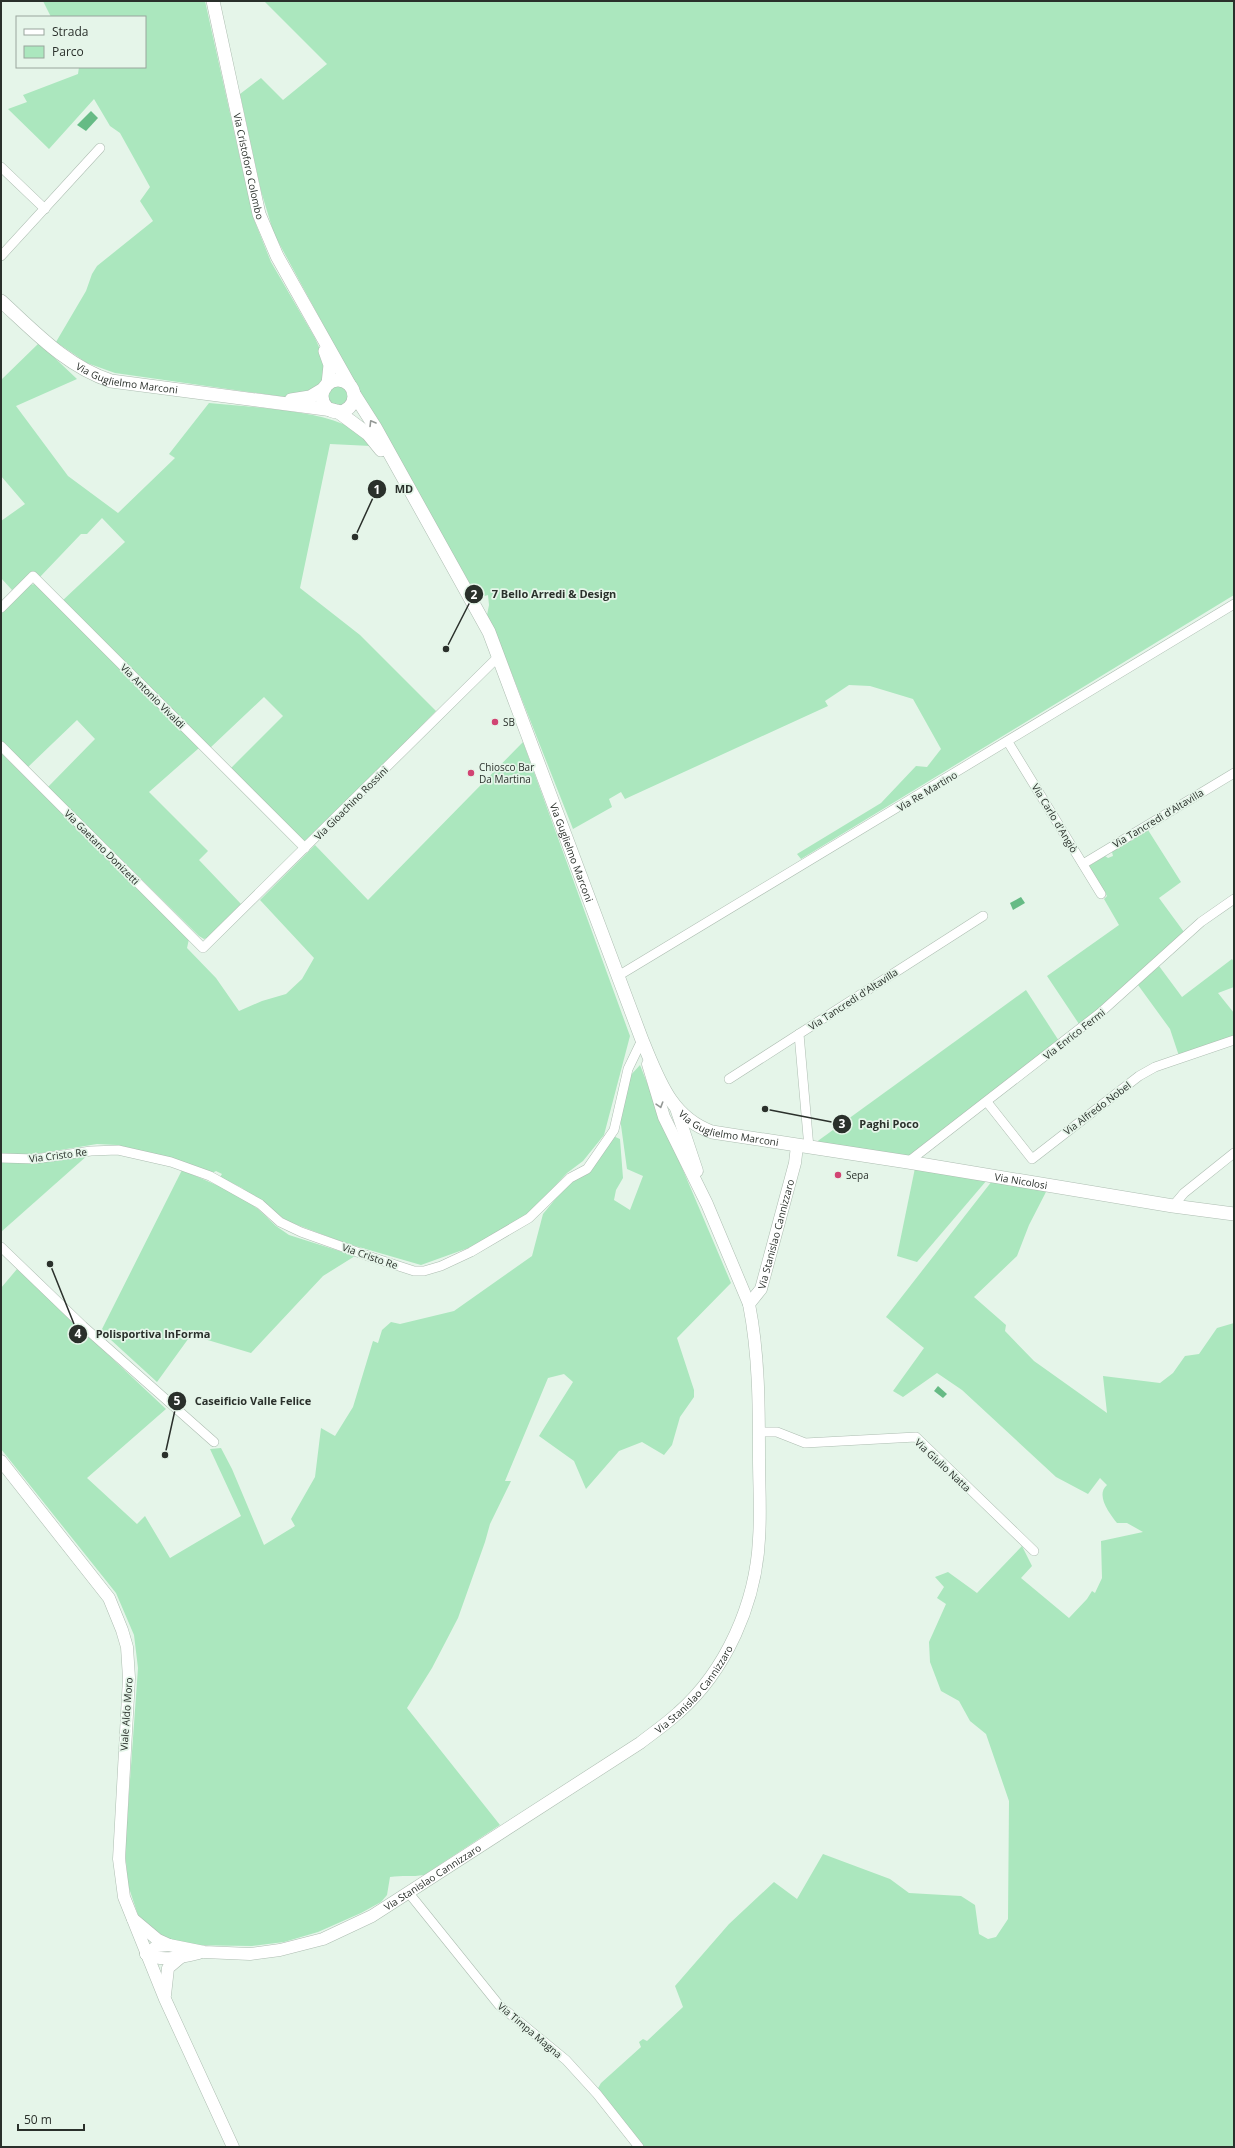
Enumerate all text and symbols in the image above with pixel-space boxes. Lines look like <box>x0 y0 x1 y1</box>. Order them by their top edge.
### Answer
legend <box>16 16 146 68</box>
text: Strada <box>52 23 88 40</box>
text: Parco <box>52 43 84 60</box>
street label: Via Cristoforo Colombo <box>230 112 268 222</box>
street label: Via Guglielmo Marconi <box>74 359 179 397</box>
one-way arrow <box>370 420 377 427</box>
callout: MD <box>367 478 421 501</box>
text: 1 <box>374 481 380 498</box>
text: MD <box>395 481 413 496</box>
callout: 7 Bello Arredi & Design <box>464 583 625 606</box>
text: 2 <box>471 586 478 603</box>
text: 7 Bello Arredi & Design <box>492 586 616 601</box>
street label: Via Antonio Vivaldi <box>118 661 188 731</box>
place label: SB <box>503 715 515 729</box>
marker: SB <box>490 717 500 727</box>
place label: Chiosco Bar Da Martina <box>479 760 534 786</box>
street label: Via Gioachino Rossini <box>311 763 391 843</box>
marker: Chiosco Bar Da Martina <box>466 768 476 778</box>
street label: Via Re Martino <box>894 768 960 814</box>
street label: Via Carlo d'Angiò <box>1029 781 1081 855</box>
street label: Via Tancredi d'Altavilla <box>1110 785 1206 851</box>
street label: Via Guglielmo Marconi <box>547 801 597 904</box>
street label: Via Gaetano Donizetti <box>61 806 143 888</box>
street label: Via Tancredi d'Altavilla <box>806 965 900 1033</box>
street label: Via Enrico Fermi <box>1040 1005 1108 1063</box>
street label: Via Alfredo Nobel <box>1060 1078 1134 1138</box>
one-way arrow <box>655 1101 664 1108</box>
street label: Via Guglielmo Marconi <box>676 1107 780 1149</box>
callout: Paghi Poco <box>832 1112 927 1135</box>
text: 3 <box>839 1115 846 1132</box>
text: Paghi Poco <box>859 1116 919 1131</box>
street label: Via Cristo Re <box>28 1144 88 1165</box>
place label: Sepa <box>846 1168 869 1182</box>
street label: Via Nicolosi <box>994 1169 1049 1192</box>
marker: Sepa <box>833 1170 843 1180</box>
street label: Via Stanislao Cannizzaro <box>754 1178 797 1291</box>
street label: Via Cristo Re <box>340 1240 400 1272</box>
callout: Polisportiva InForma <box>68 1322 218 1345</box>
text: 4 <box>75 1325 82 1342</box>
text: Polisportiva InForma <box>96 1326 210 1341</box>
callout: Caseificio Valle Felice <box>167 1389 319 1412</box>
text: 5 <box>174 1392 181 1409</box>
text: Caseificio Valle Felice <box>195 1393 312 1408</box>
street label: Via Giulio Natta <box>912 1435 974 1495</box>
street label: Via Stanislao Cannizzaro <box>652 1643 736 1736</box>
street label: Viale Aldo Moro <box>116 1677 136 1751</box>
street label: Via Stanislao Cannizzaro <box>381 1840 484 1914</box>
street label: Via Timpa Magna <box>495 1999 565 2061</box>
scale bar <box>18 2106 84 2132</box>
text: 50 m <box>24 2111 52 2128</box>

